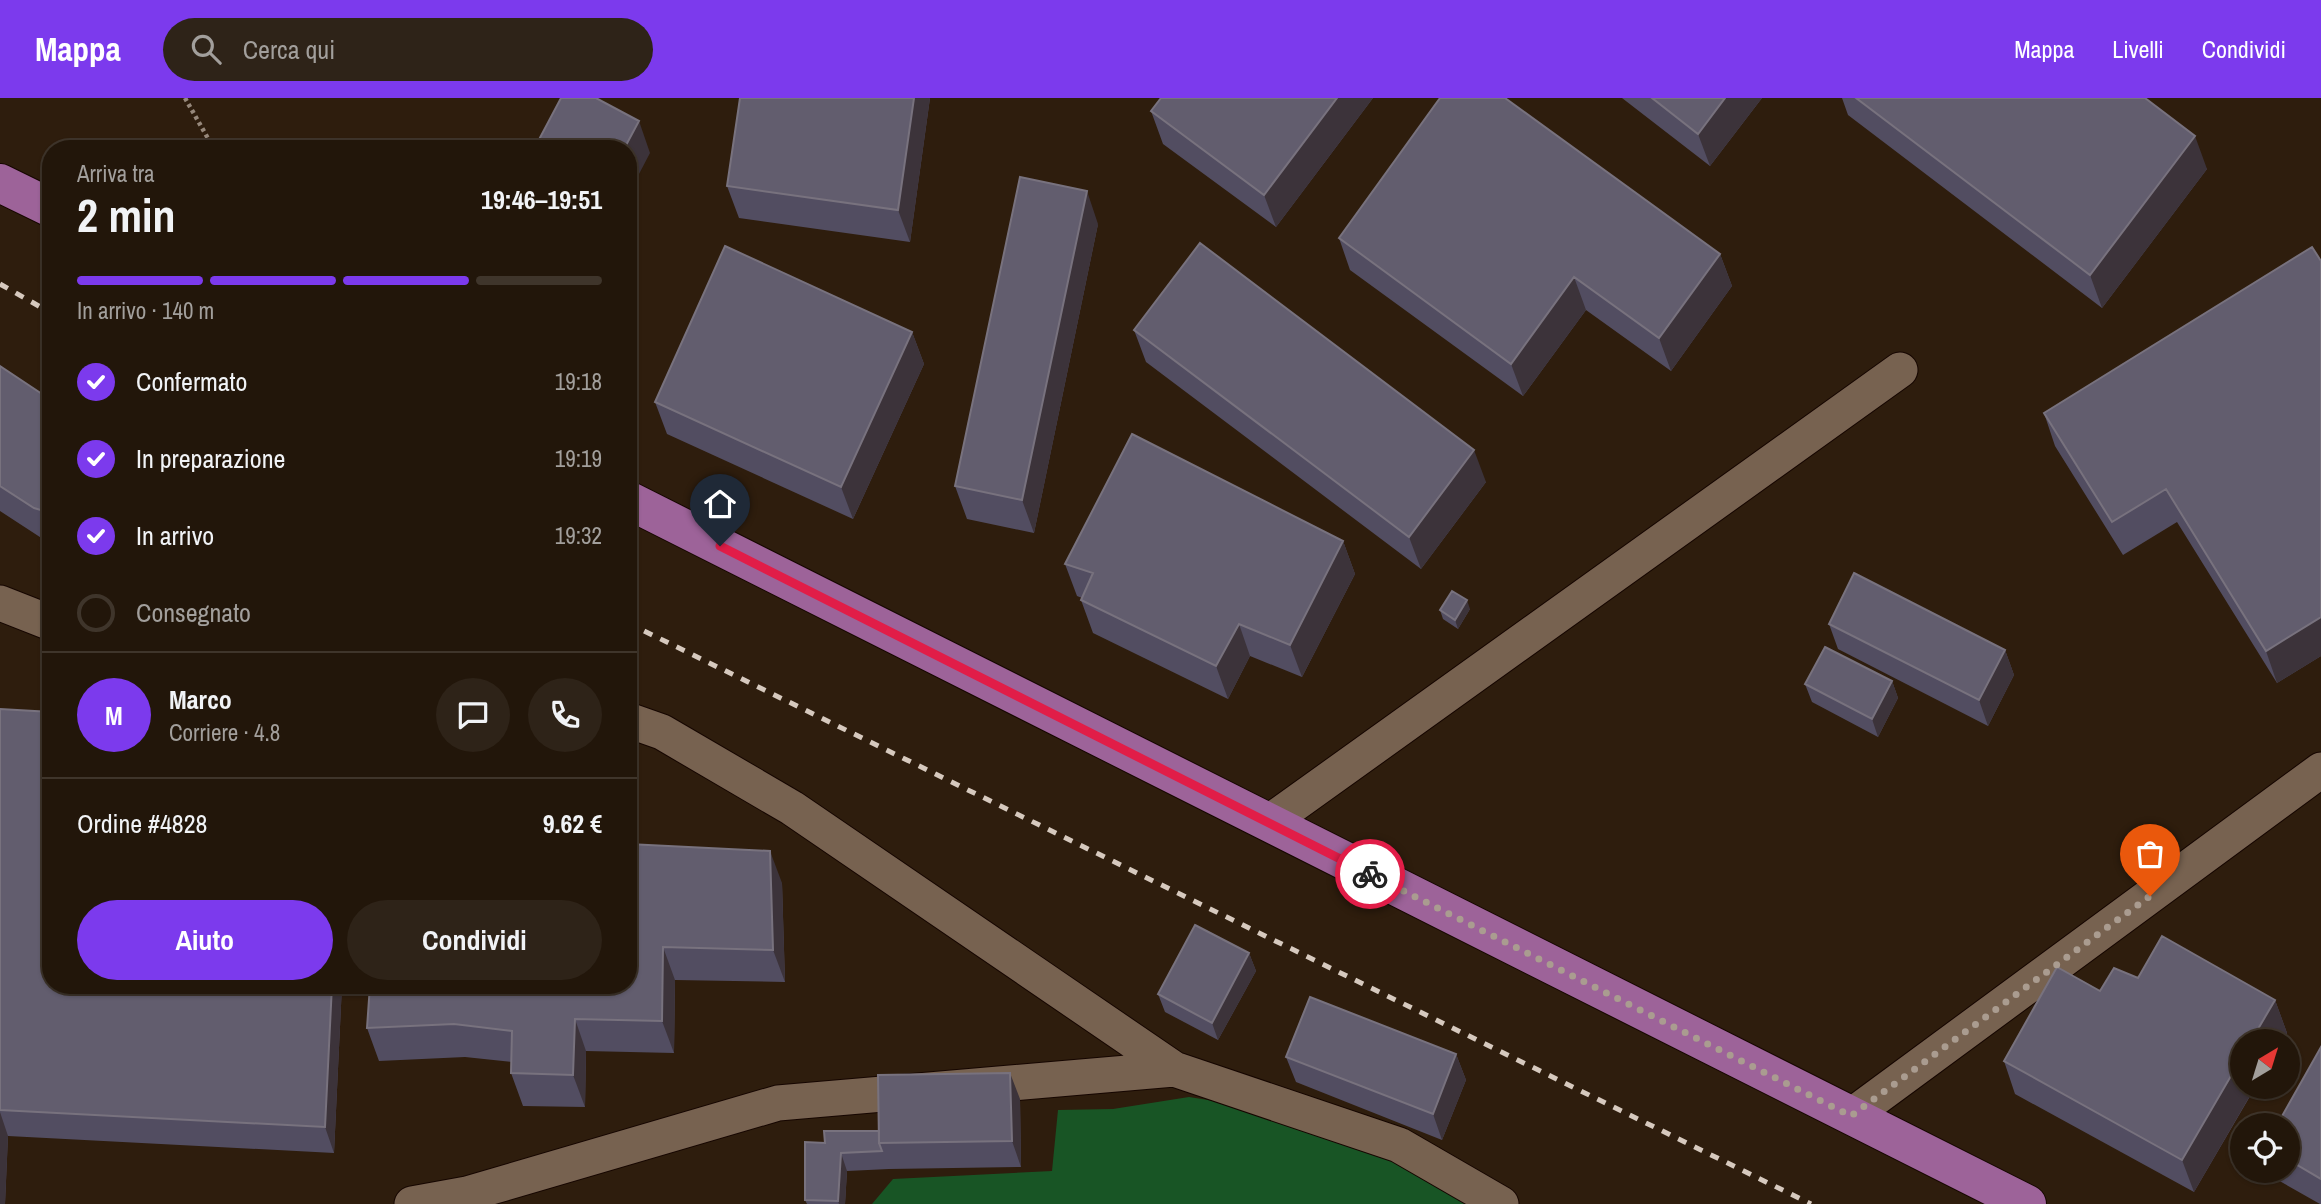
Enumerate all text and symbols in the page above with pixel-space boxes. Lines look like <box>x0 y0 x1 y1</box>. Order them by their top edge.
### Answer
search box <box>163 18 653 81</box>
text: Mappa <box>35 27 121 71</box>
icon: search <box>187 30 225 68</box>
text: Cerca qui <box>243 32 335 67</box>
text: Mappa <box>2014 33 2074 65</box>
text: Livelli <box>2112 33 2164 65</box>
text: Condividi <box>2202 33 2286 65</box>
text: Arriva tra <box>77 158 155 189</box>
text: 19:46–19:51 <box>481 182 602 217</box>
text: 2 min <box>77 184 176 246</box>
text: In arrivo · 140 m <box>77 295 214 326</box>
icon: check <box>77 363 115 401</box>
text: Confermato <box>136 364 247 399</box>
text: 19:18 <box>555 366 602 397</box>
icon: check <box>77 440 115 478</box>
text: In preparazione <box>136 441 285 476</box>
text: 19:19 <box>555 443 602 474</box>
pin <box>690 474 750 546</box>
icon: home <box>701 485 739 523</box>
icon: check <box>77 517 115 555</box>
text: In arrivo <box>136 518 214 553</box>
text: 19:32 <box>555 520 602 551</box>
text: Consegnato <box>136 595 251 630</box>
button: chat <box>436 678 510 752</box>
button: phone <box>528 678 602 752</box>
text: Marco <box>169 682 232 717</box>
text: M <box>105 698 123 733</box>
text: Corriere · 4.8 <box>169 717 280 748</box>
text: Ordine #4828 <box>77 806 207 841</box>
text: 9.62 € <box>543 806 602 841</box>
pin <box>2120 824 2180 896</box>
icon: bag <box>2131 835 2169 873</box>
courier <box>1335 839 1405 909</box>
icon: bike <box>1351 855 1389 893</box>
button: Aiuto <box>77 900 333 980</box>
button: Condividi <box>347 900 602 980</box>
north arrow <box>2230 1029 2300 1099</box>
map controls <box>2230 1029 2300 1183</box>
button: locate <box>2230 1113 2300 1183</box>

